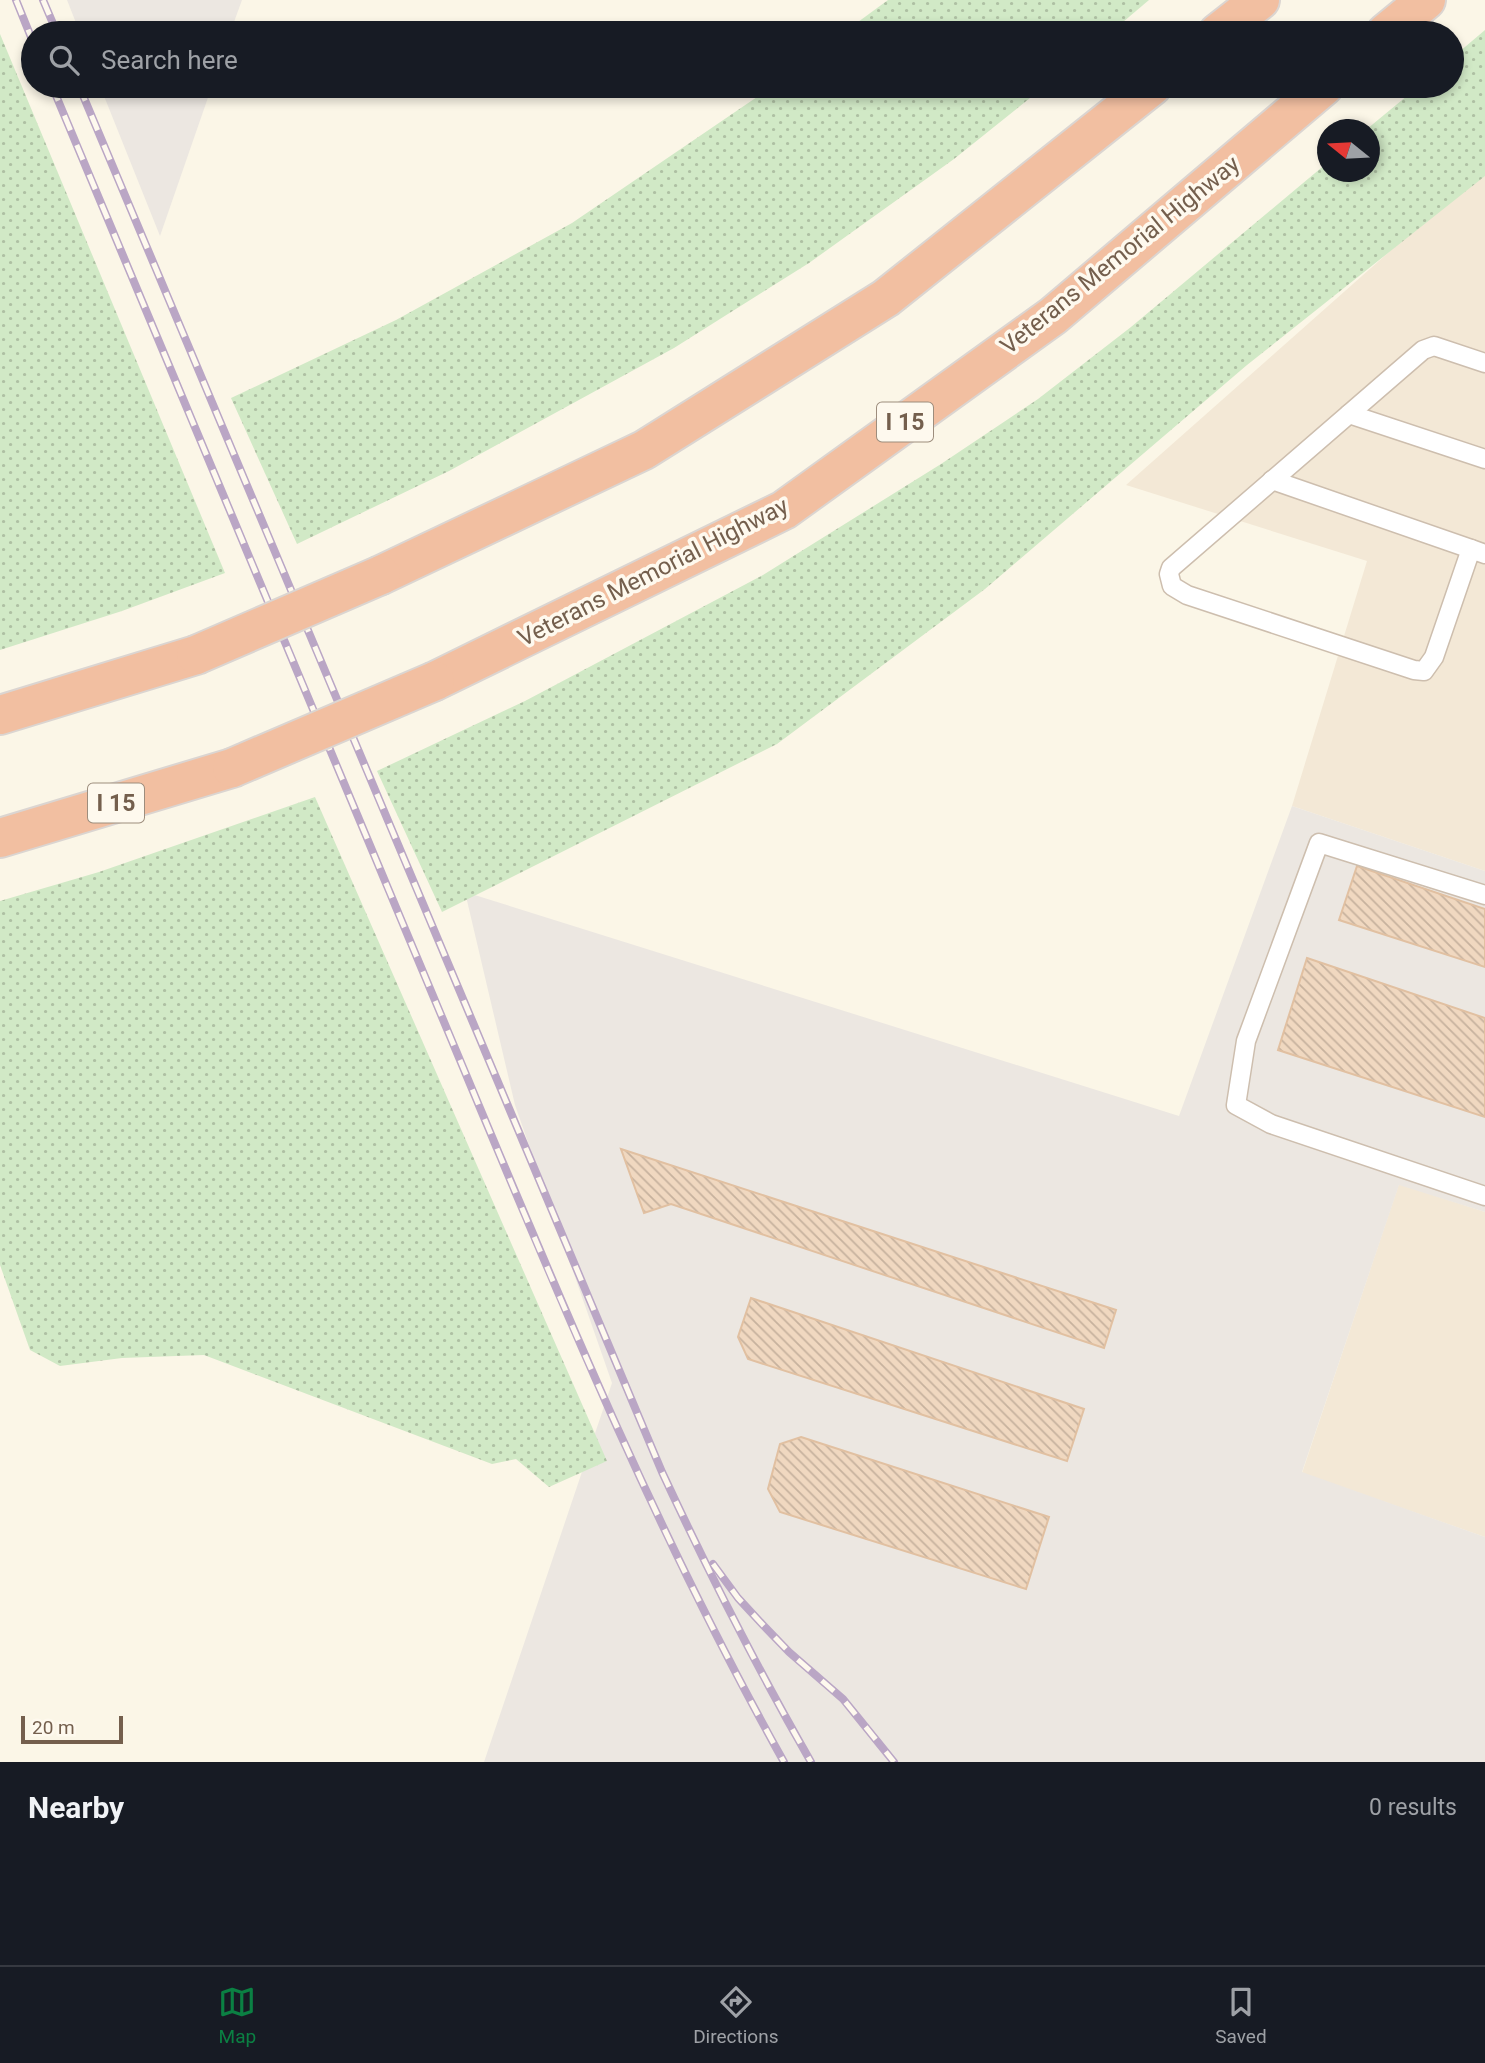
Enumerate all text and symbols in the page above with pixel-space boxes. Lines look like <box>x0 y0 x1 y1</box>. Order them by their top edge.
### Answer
search box <box>21 21 1464 98</box>
icon: search <box>45 41 83 79</box>
text: Search here <box>101 45 238 75</box>
north arrow <box>1317 119 1380 182</box>
street label: Veterans Memorial Highway <box>995 149 1246 360</box>
road number: I 15 <box>877 402 933 442</box>
street label: Veterans Memorial Highway <box>513 491 793 652</box>
road number: I 15 <box>88 783 144 822</box>
scale bar <box>21 1713 122 1745</box>
text: 20 m <box>32 1716 75 1739</box>
text: Nearby <box>28 1790 124 1825</box>
text: 0 results <box>1369 1794 1457 1821</box>
tab: Map <box>218 1983 256 2048</box>
tab: Directions <box>693 1983 778 2048</box>
tab: Saved <box>1215 1983 1267 2048</box>

